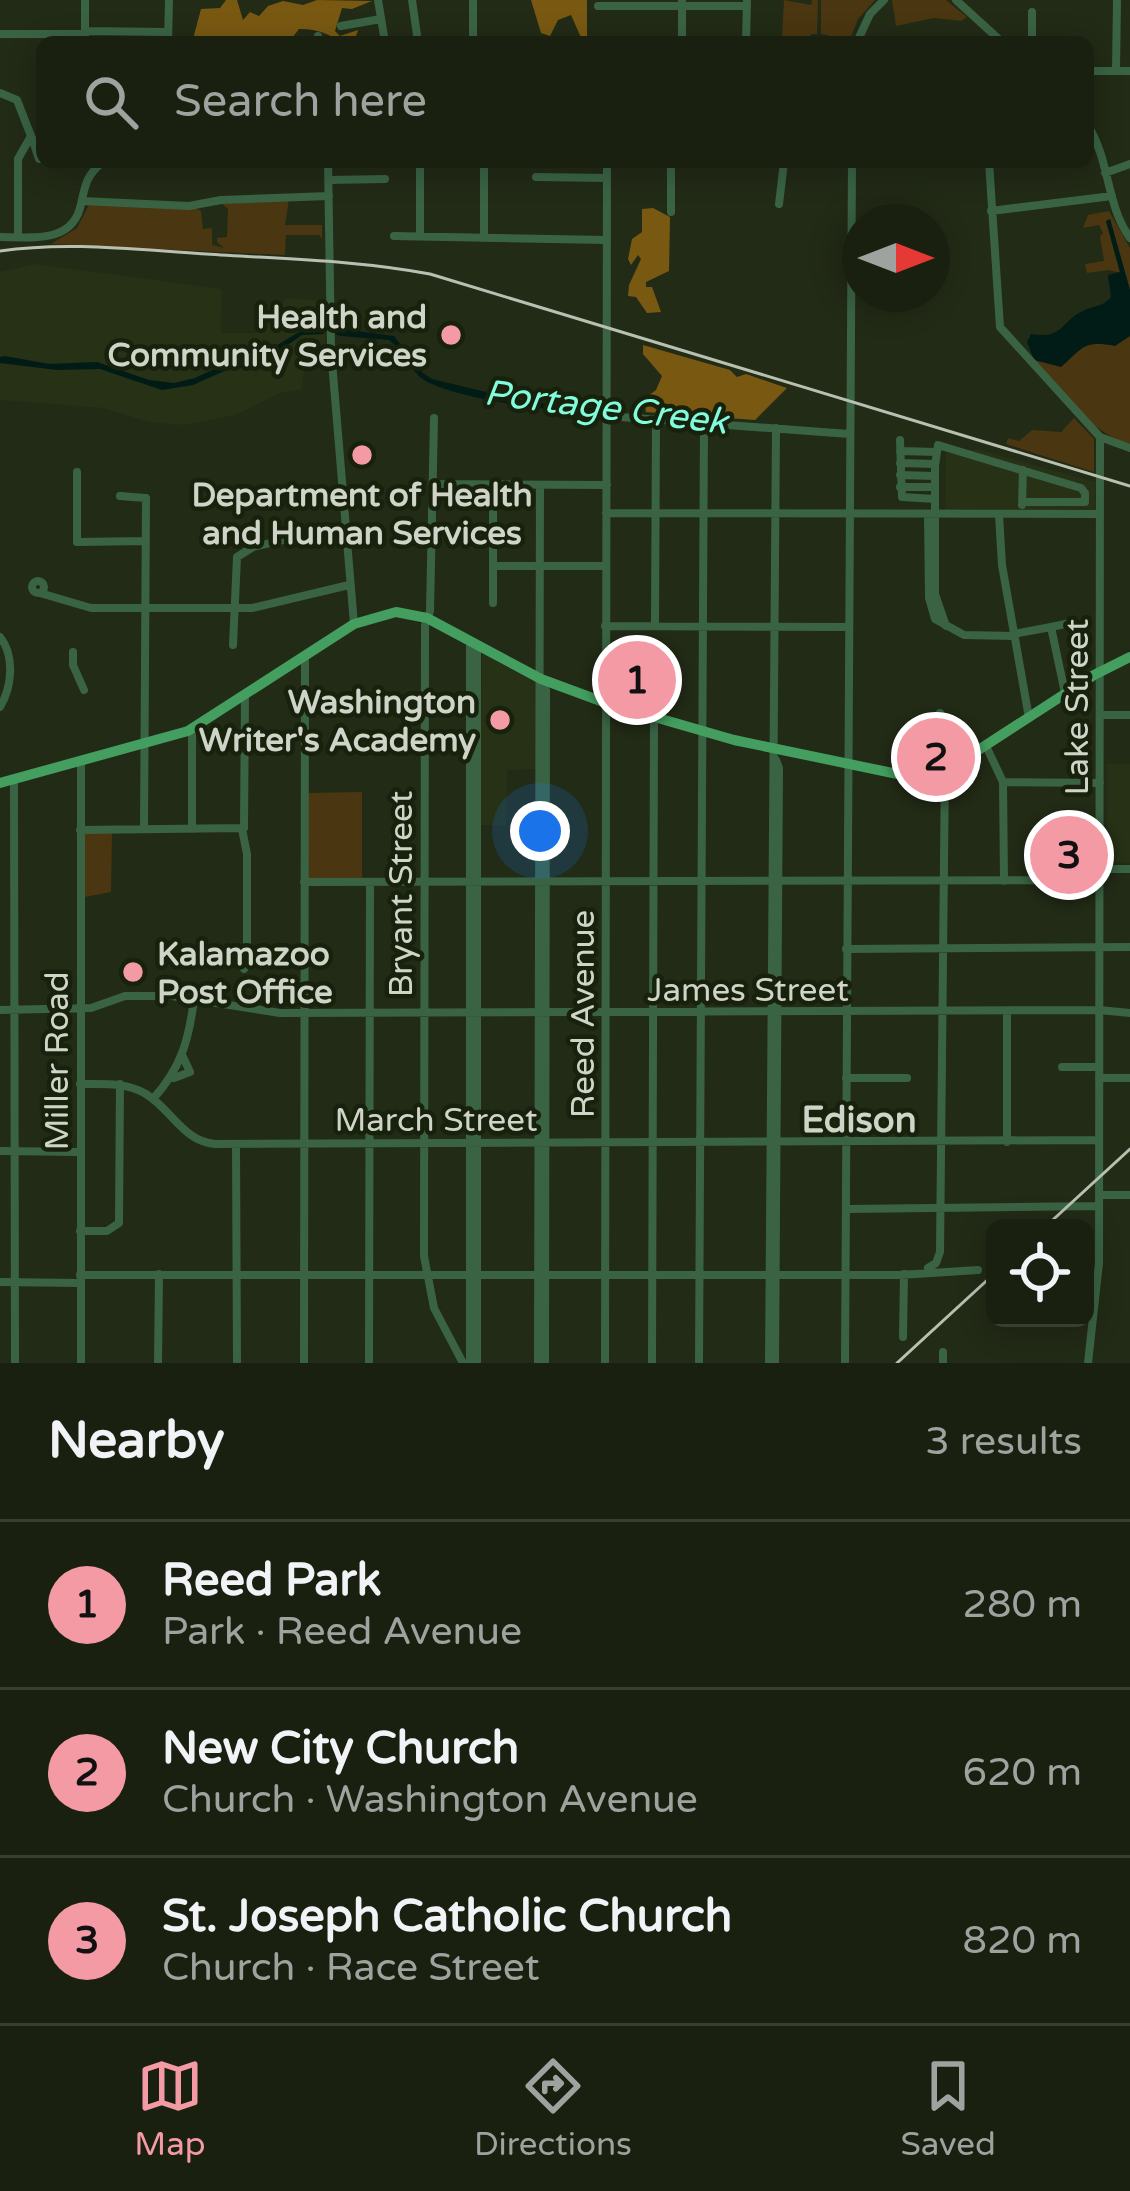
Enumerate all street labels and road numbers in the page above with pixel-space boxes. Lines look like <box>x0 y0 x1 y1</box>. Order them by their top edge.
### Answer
street label: Lake Street <box>1058 619 1097 795</box>
street label: Bryant Street <box>382 791 421 997</box>
street label: Reed Avenue <box>564 910 603 1118</box>
street label: Miller Road <box>38 971 77 1151</box>
street label: James Street <box>647 971 849 1010</box>
street label: March Street <box>334 1101 538 1140</box>

